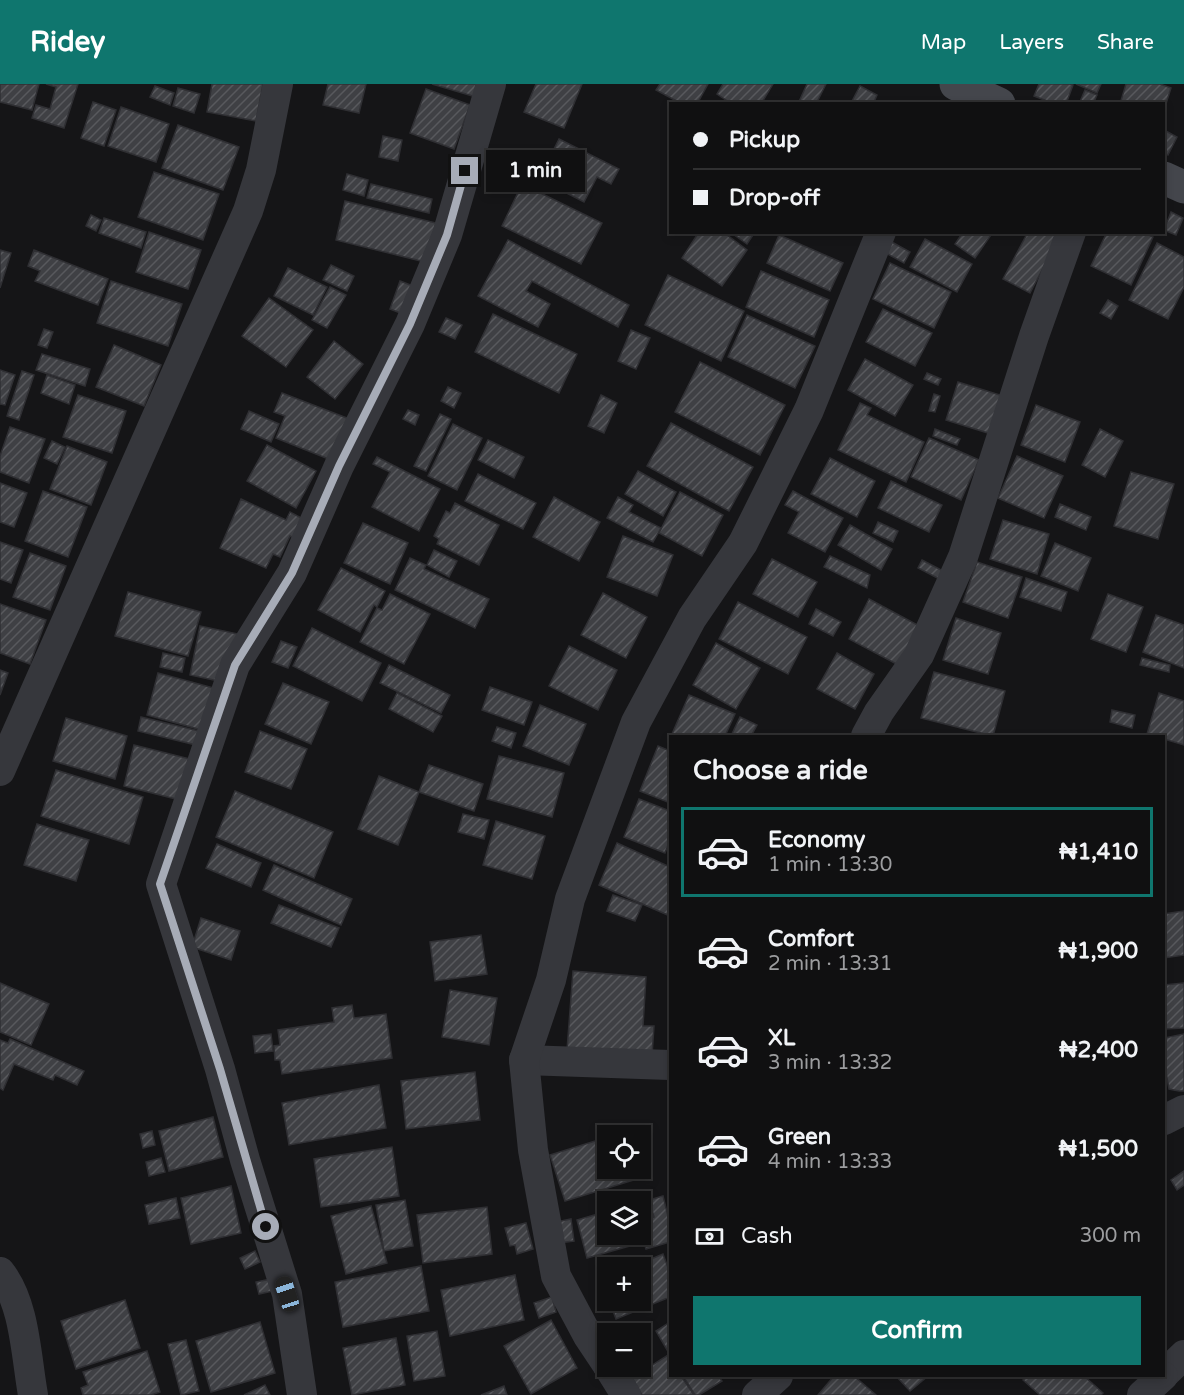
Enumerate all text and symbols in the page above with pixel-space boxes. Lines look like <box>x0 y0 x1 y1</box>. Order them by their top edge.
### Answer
text: Ridey <box>30 25 105 59</box>
text: Map <box>921 30 966 55</box>
text: Layers <box>999 30 1064 55</box>
text: Share <box>1097 30 1154 55</box>
text: Pickup <box>729 127 800 153</box>
callout: 1 min <box>486 150 585 192</box>
route end <box>451 157 478 184</box>
text: 1 min <box>509 159 562 183</box>
text: Drop-off <box>729 185 820 211</box>
text: Choose a ride <box>693 754 868 787</box>
icon: car <box>696 825 750 879</box>
text: Economy <box>768 827 865 853</box>
text: ₦1,410 <box>1059 839 1138 865</box>
text: 1 min · 13:30 <box>768 853 892 877</box>
icon: car <box>696 924 750 978</box>
text: Comfort <box>768 926 854 952</box>
text: ₦1,900 <box>1059 938 1138 964</box>
text: 2 min · 13:31 <box>768 952 892 976</box>
icon: car <box>696 1023 750 1077</box>
text: XL <box>768 1025 795 1051</box>
text: ₦2,400 <box>1059 1037 1138 1063</box>
text: 3 min · 13:32 <box>768 1051 892 1075</box>
icon: car <box>696 1122 750 1176</box>
text: Green <box>768 1124 831 1150</box>
map controls <box>597 1125 651 1377</box>
button: locate <box>597 1125 651 1179</box>
text: ₦1,500 <box>1059 1136 1138 1162</box>
text: 4 min · 13:33 <box>768 1150 892 1174</box>
button: layers <box>597 1191 651 1245</box>
route start <box>252 1213 279 1240</box>
icon: cash <box>693 1220 726 1253</box>
text: Cash <box>741 1223 793 1249</box>
text: 300 m <box>1080 1224 1141 1248</box>
button: + <box>597 1257 651 1311</box>
car <box>273 1274 301 1314</box>
button: Confirm <box>693 1296 1141 1365</box>
button: − <box>597 1323 651 1377</box>

